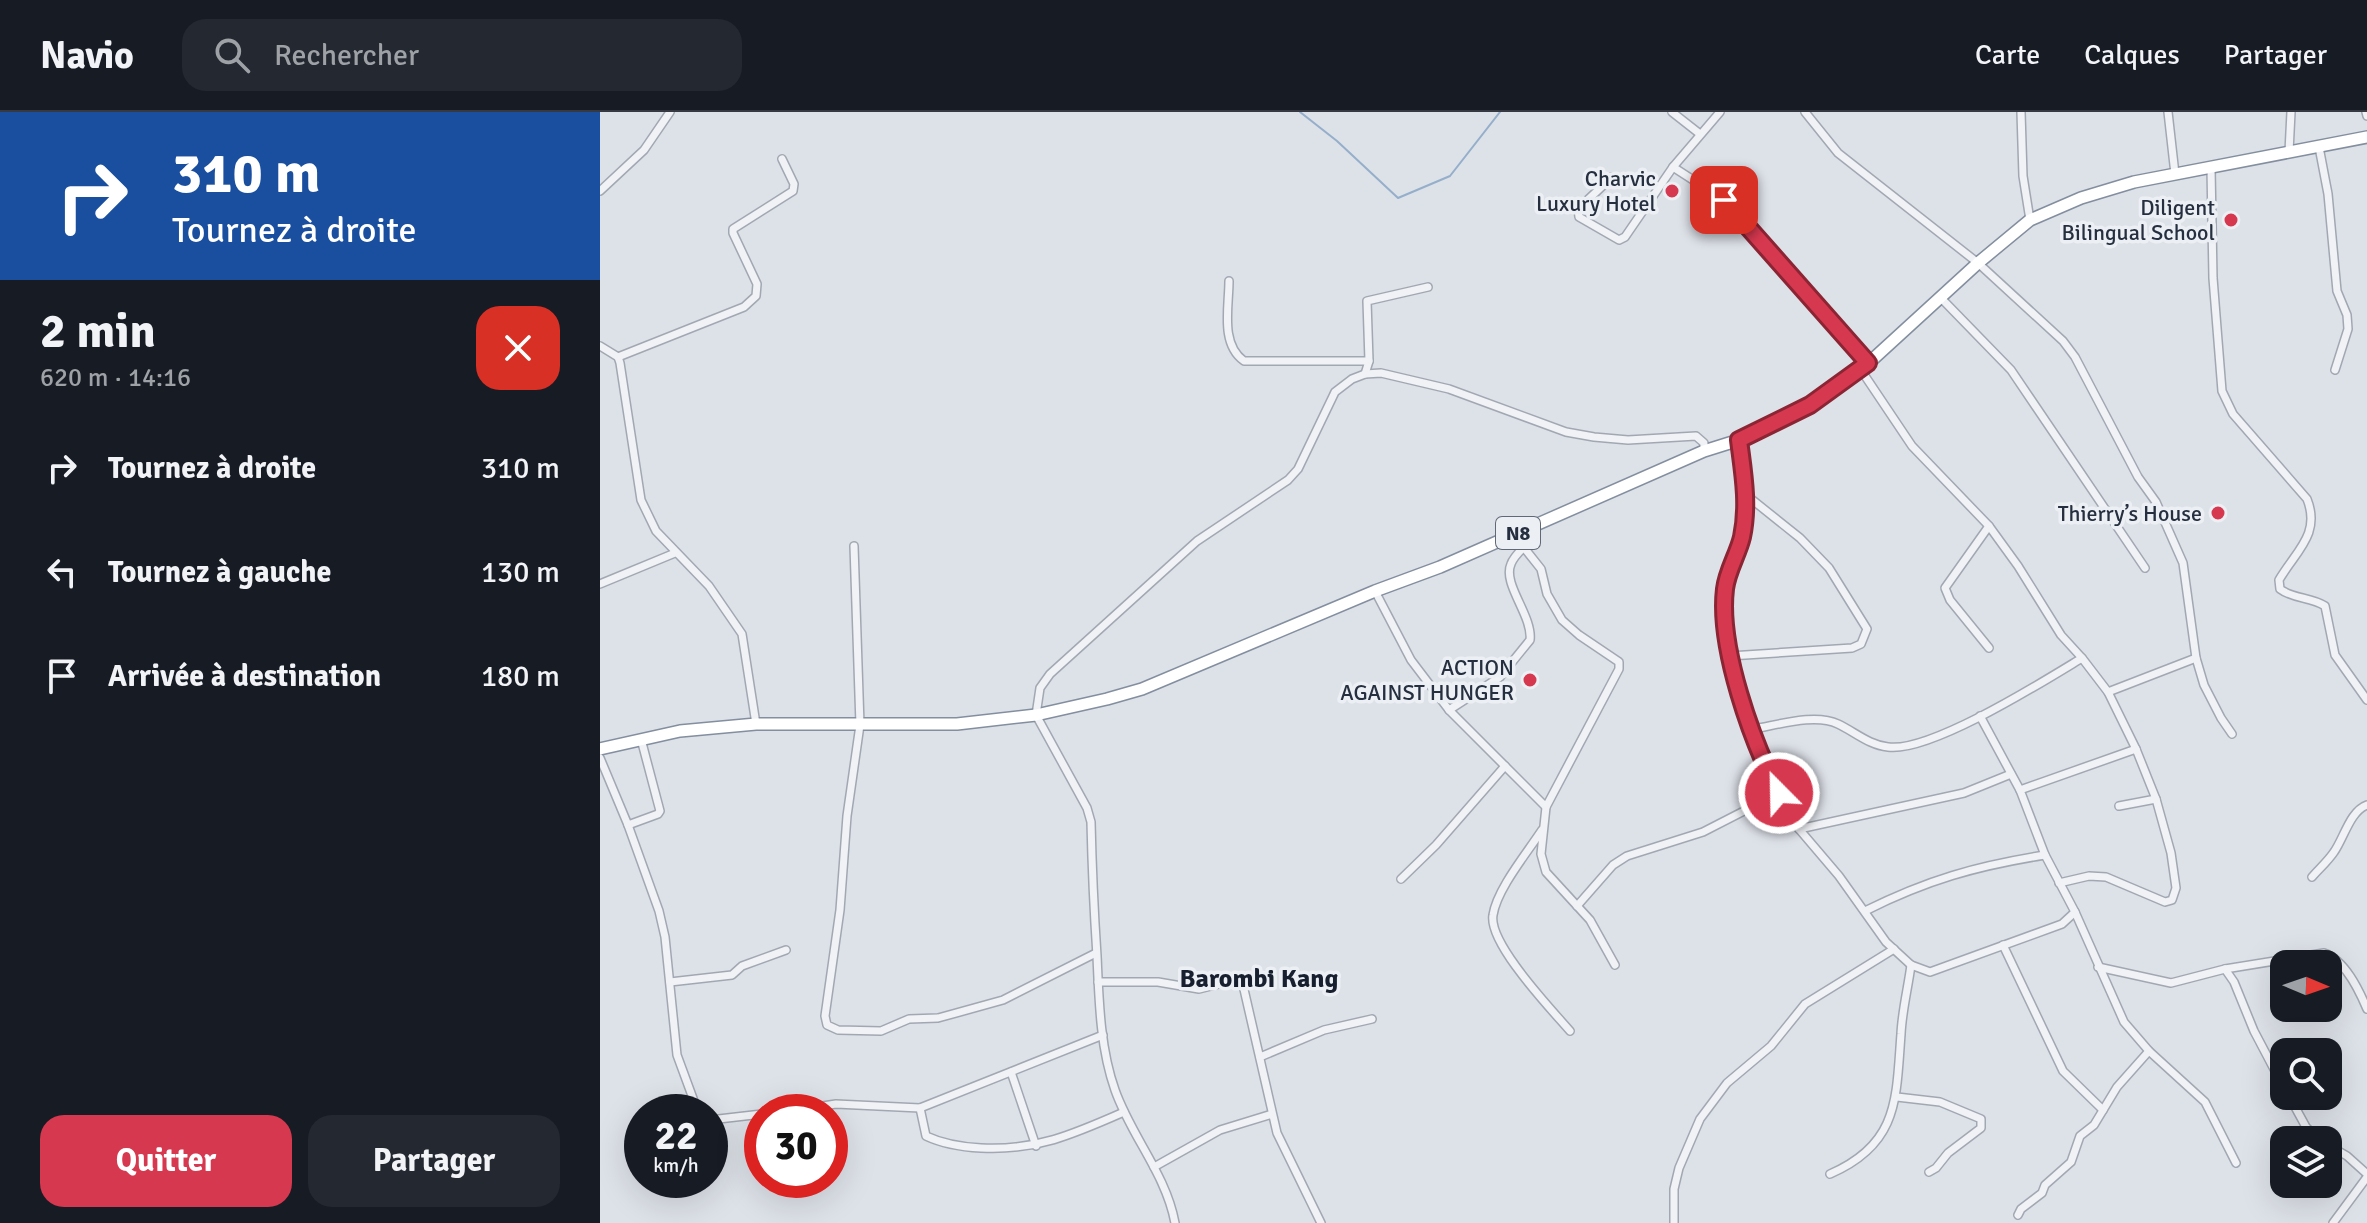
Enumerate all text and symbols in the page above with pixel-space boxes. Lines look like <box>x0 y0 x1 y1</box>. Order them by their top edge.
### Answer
search box <box>182 19 742 91</box>
text: Navio <box>40 32 134 79</box>
icon: search <box>210 33 254 77</box>
text: Rechercher <box>274 37 419 74</box>
text: Carte <box>1975 38 2040 72</box>
text: Calques <box>2084 38 2180 72</box>
text: Partager <box>2224 38 2327 72</box>
text: 310 m <box>172 139 320 208</box>
icon: right <box>40 144 144 248</box>
place label: Charvic Luxury Hotel <box>1536 165 1656 217</box>
pin <box>1690 166 1758 234</box>
icon: arrive <box>1702 178 1746 222</box>
marker: Charvic Luxury Hotel <box>1663 182 1681 200</box>
place label: Diligent Bilingual School <box>2061 194 2215 246</box>
text: Tournez à droite <box>172 208 416 253</box>
marker: Diligent Bilingual School <box>2222 211 2240 229</box>
text: 2 min <box>40 302 156 361</box>
button: close <box>476 306 560 390</box>
text: 620 m · 14:16 <box>40 362 191 394</box>
icon: right <box>40 446 84 490</box>
text: Tournez à droite <box>108 450 316 487</box>
text: 310 m <box>481 450 560 487</box>
place label: Thierry’s House <box>2058 500 2202 527</box>
marker: Thierry’s House <box>2209 504 2227 522</box>
road number: N8 <box>1496 517 1540 549</box>
icon: left <box>40 550 84 594</box>
text: Tournez à gauche <box>108 554 331 591</box>
text: 130 m <box>481 554 560 591</box>
icon: arrive <box>40 654 84 698</box>
place label: ACTION AGAINST HUNGER <box>1340 654 1514 706</box>
text: Arrivée à destination <box>108 658 381 695</box>
text: 180 m <box>481 658 560 695</box>
marker: ACTION AGAINST HUNGER <box>1521 671 1539 689</box>
position arrow <box>1737 751 1821 835</box>
north arrow <box>2270 950 2342 1022</box>
map controls <box>2270 950 2342 1198</box>
district label: Barombi Kang <box>1180 963 1338 995</box>
button: search <box>2270 1038 2342 1110</box>
speed limit sign: 30 <box>744 1094 848 1198</box>
text: 22 <box>654 1111 698 1161</box>
button: Quitter <box>40 1115 292 1207</box>
button: Partager <box>308 1115 560 1207</box>
button: layers <box>2270 1126 2342 1198</box>
text: km/h <box>653 1153 699 1178</box>

